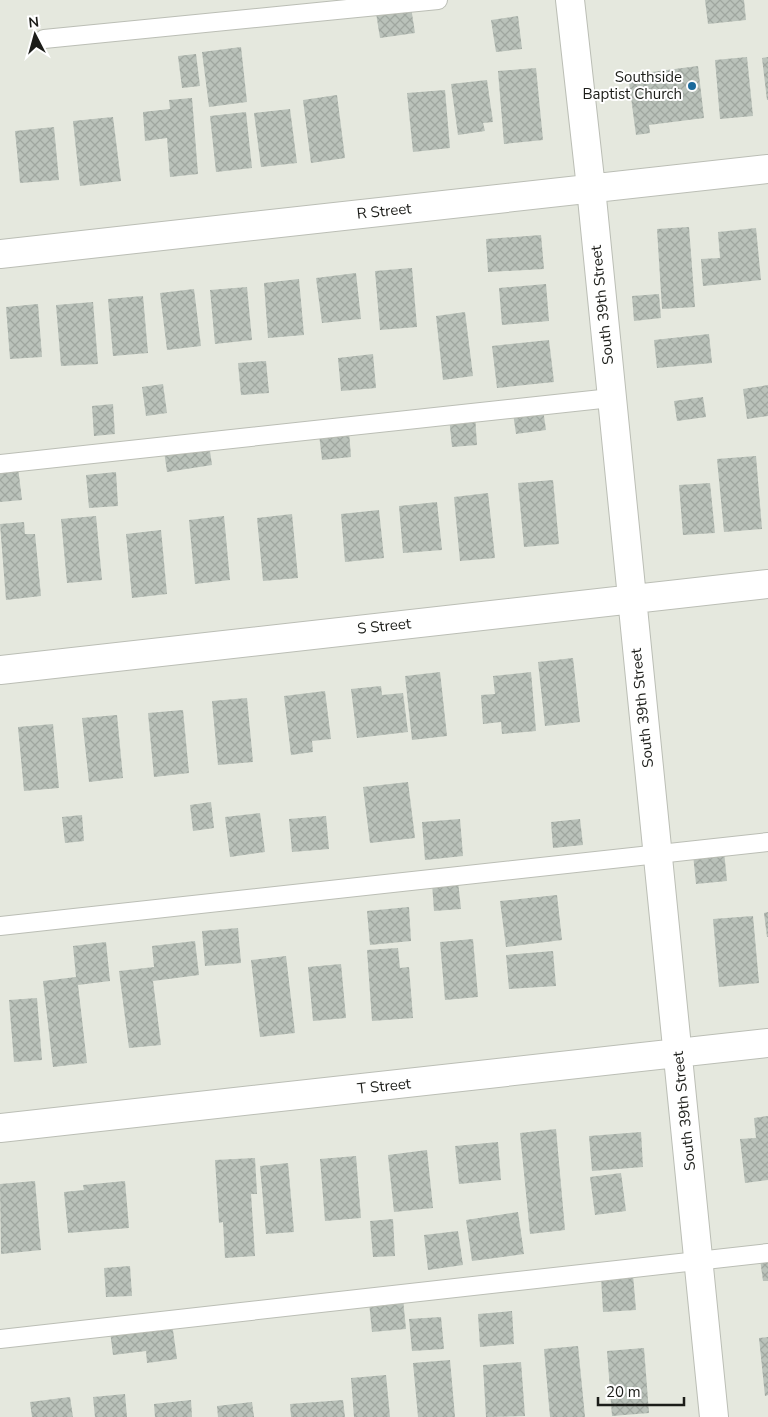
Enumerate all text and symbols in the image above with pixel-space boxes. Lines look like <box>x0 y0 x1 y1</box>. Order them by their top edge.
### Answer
north arrow <box>10 10 60 60</box>
text: N <box>27 13 40 33</box>
place label: Southside Baptist Church <box>582 67 682 104</box>
marker: Southside Baptist Church <box>686 80 698 92</box>
street label: R Street <box>356 198 413 224</box>
street label: South 39th Street <box>586 243 618 366</box>
street label: S Street <box>356 613 413 639</box>
street label: South 39th Street <box>626 646 658 769</box>
street label: South 39th Street <box>668 1049 700 1172</box>
street label: T Street <box>356 1073 413 1099</box>
scale bar <box>598 1374 684 1406</box>
text: 20 m <box>606 1382 641 1402</box>

